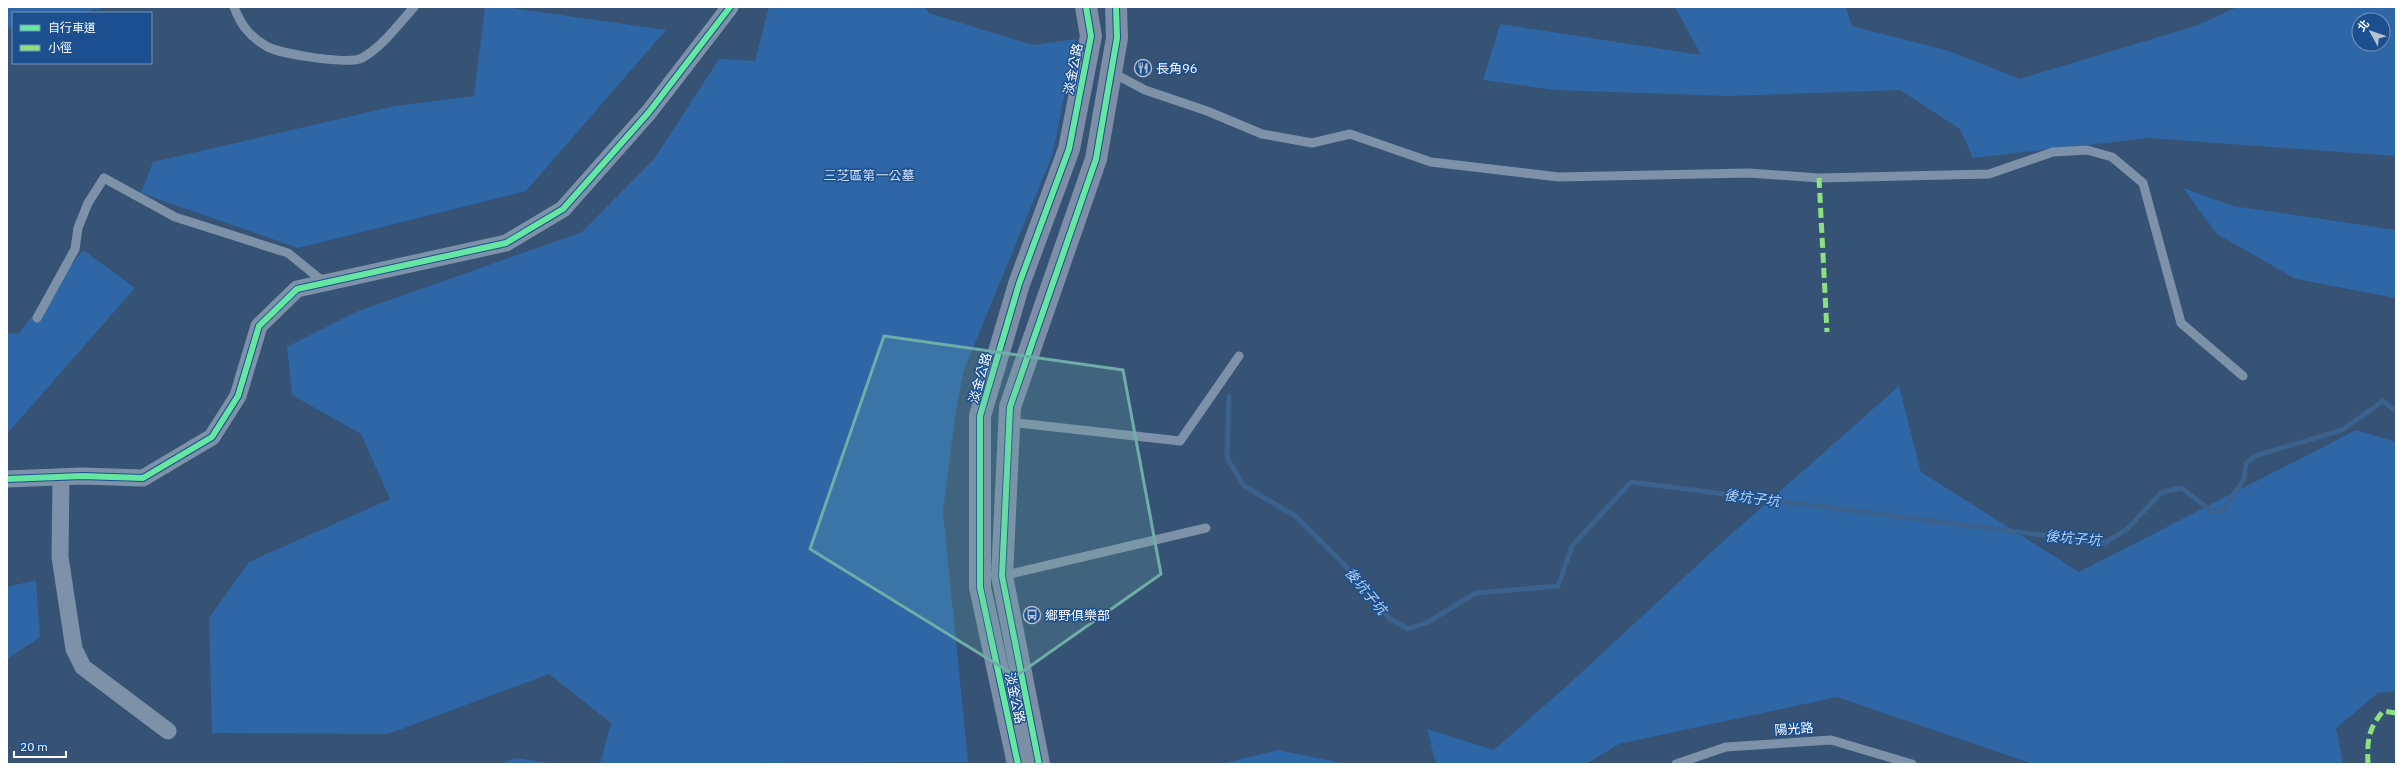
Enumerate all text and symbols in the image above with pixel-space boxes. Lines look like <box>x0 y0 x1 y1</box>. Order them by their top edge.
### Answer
legend <box>12 12 152 64</box>
north arrow <box>2351 12 2391 52</box>
text: 北 <box>2354 17 2372 34</box>
text: 自行車道 <box>48 20 96 35</box>
text: 小徑 <box>48 40 72 55</box>
street label: 淡金公路 <box>1060 42 1086 96</box>
restaurant icon: 長角96 <box>1133 58 1153 78</box>
place label: 長角96 <box>1156 60 1198 77</box>
park label: 三芝區第一公墓 <box>823 167 915 184</box>
street label: 淡金公路 <box>965 351 995 405</box>
water label: 後坑子坑 <box>1723 486 1783 511</box>
water label: 後坑子坑 <box>2044 527 2104 550</box>
water label: 後坑子坑 <box>1341 564 1392 620</box>
bus stop icon: 鄉野俱樂部 <box>1022 605 1042 625</box>
place label: 鄉野俱樂部 <box>1045 607 1110 624</box>
street label: 淡金公路 <box>1001 671 1029 725</box>
street label: 陽光路 <box>1774 719 1814 739</box>
scale bar <box>14 733 66 759</box>
text: 20 m <box>20 739 48 754</box>

